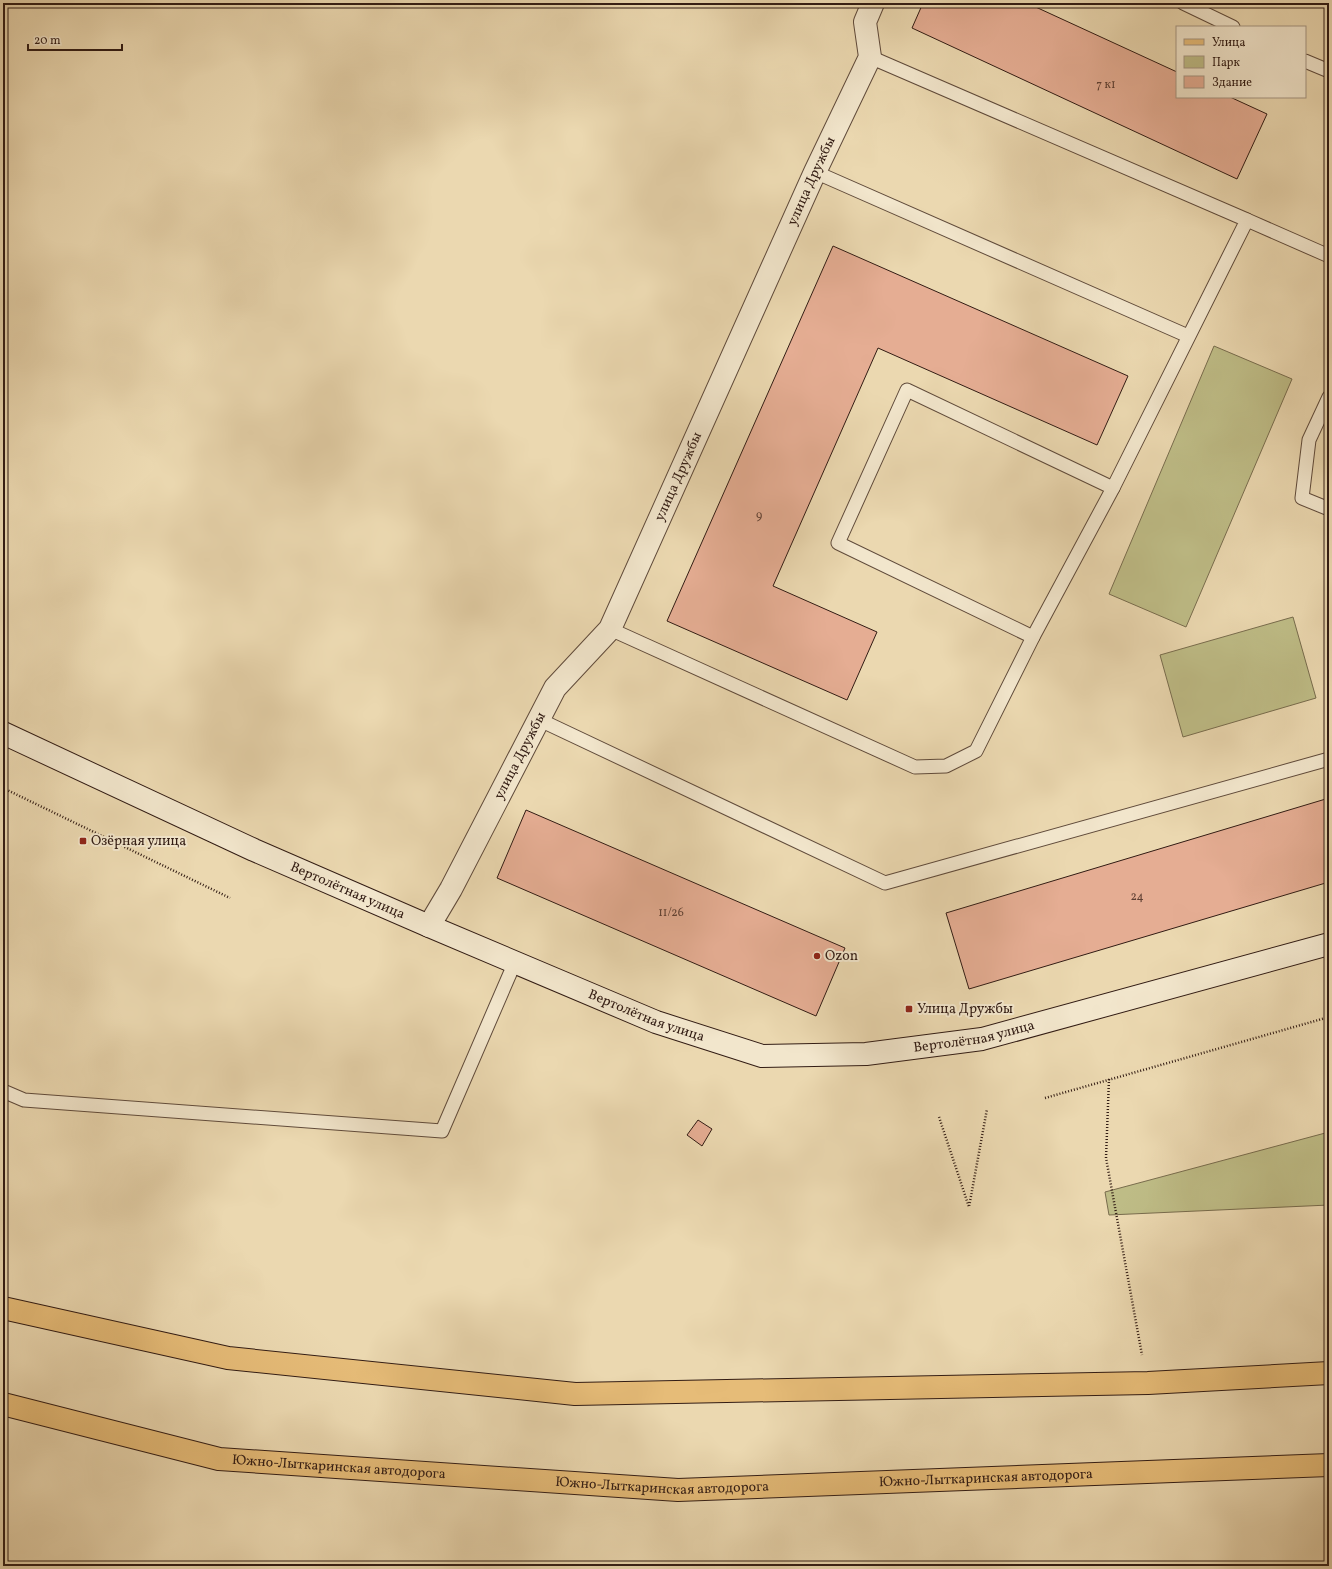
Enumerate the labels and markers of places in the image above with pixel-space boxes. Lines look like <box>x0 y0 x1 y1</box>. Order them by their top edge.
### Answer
place label: Озёрная улица <box>91 832 186 851</box>
marker: Озёрная улица <box>78 836 88 846</box>
place label: Ozon <box>825 947 858 966</box>
marker: Ozon <box>812 951 822 961</box>
place label: Улица Дружбы <box>917 1000 1013 1019</box>
marker: Улица Дружбы <box>904 1004 914 1014</box>

